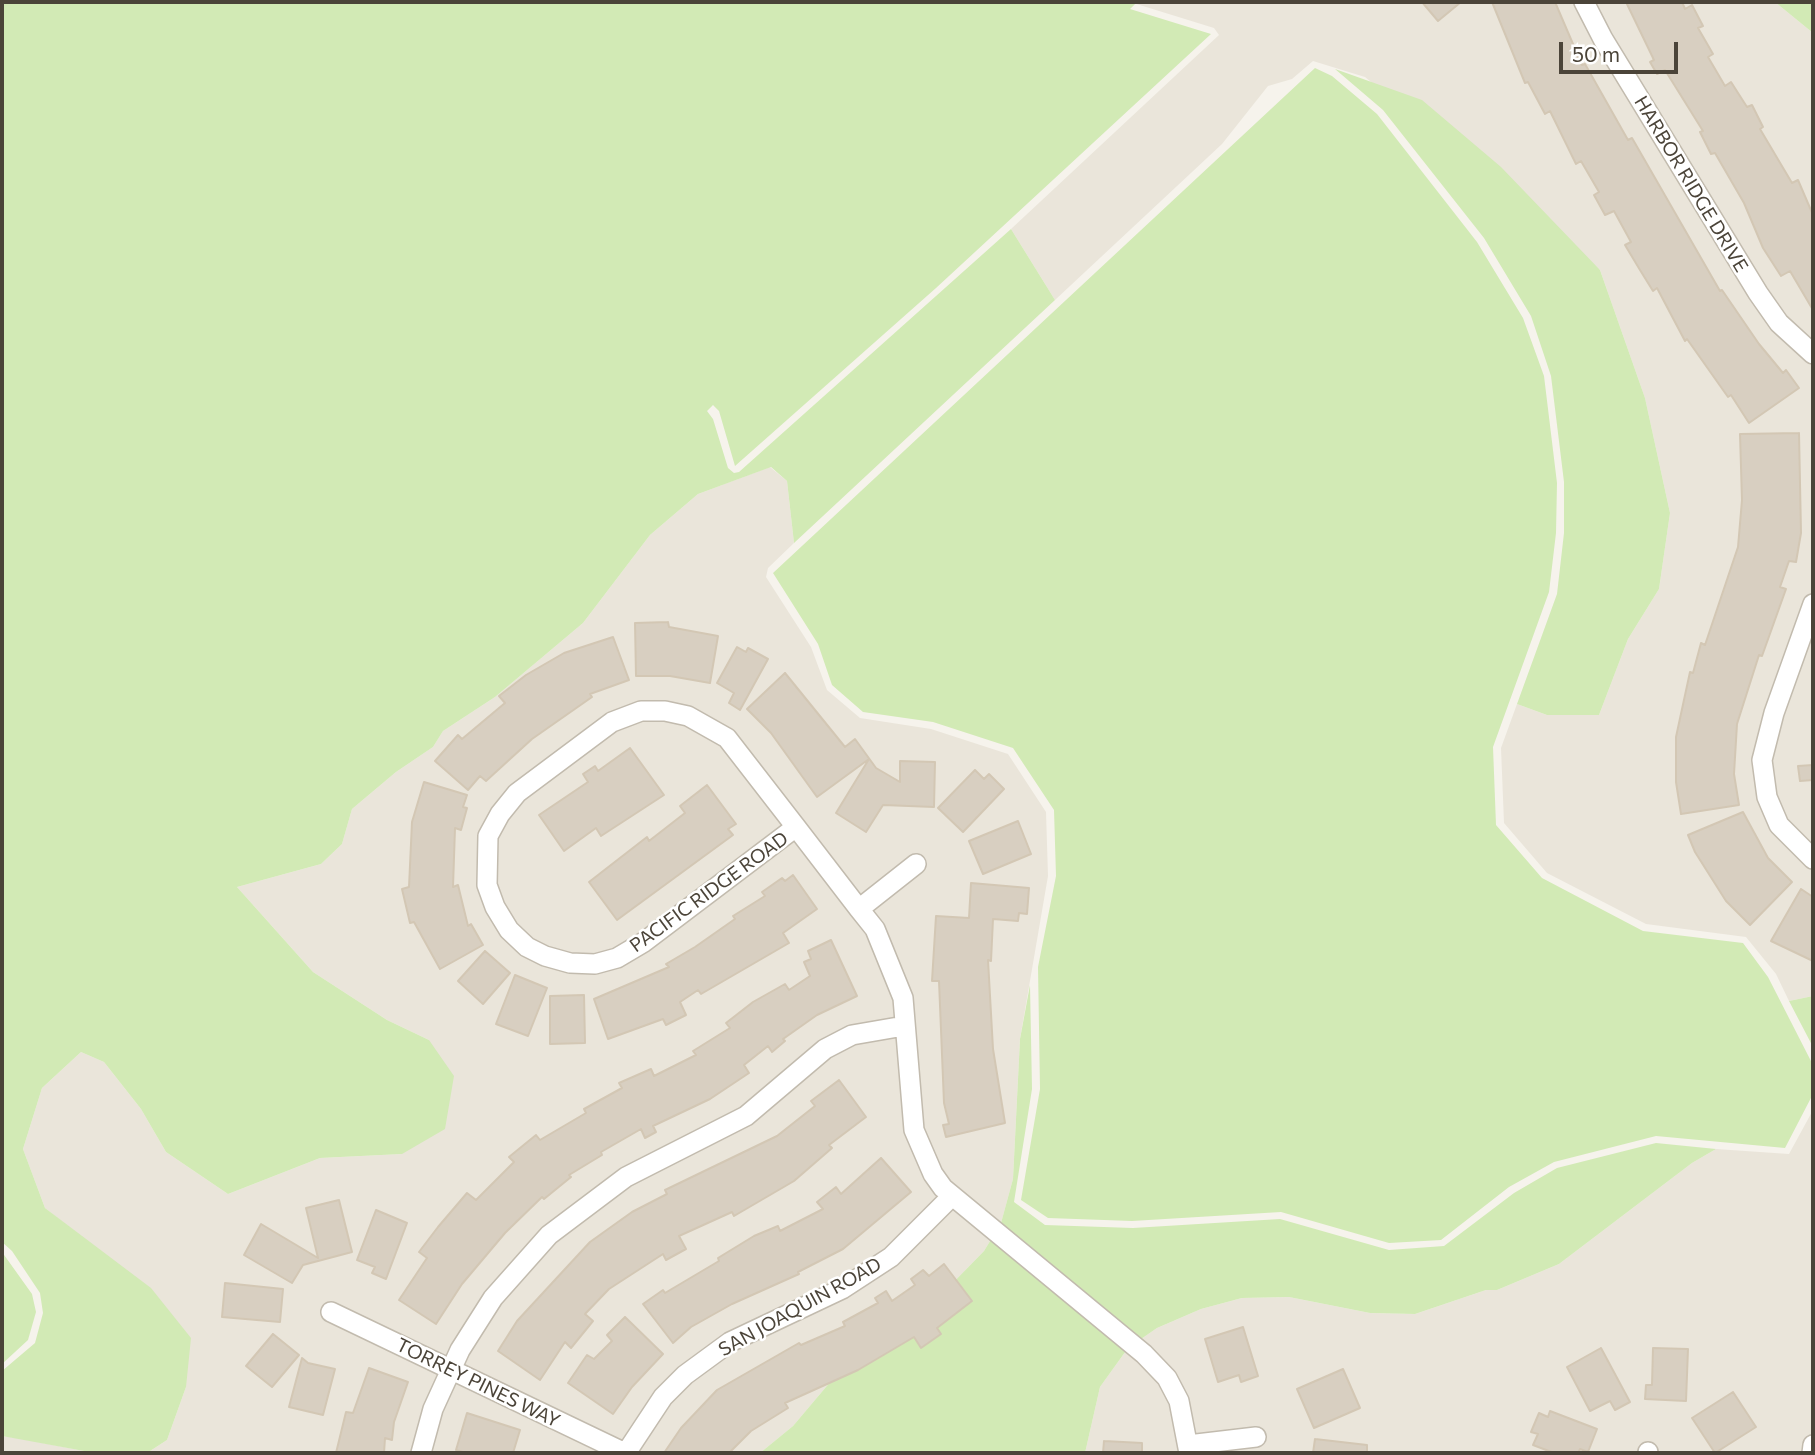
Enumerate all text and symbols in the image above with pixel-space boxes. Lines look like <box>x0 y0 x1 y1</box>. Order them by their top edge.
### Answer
scale bar <box>1563 28 1682 72</box>
text: 50 m <box>1572 41 1620 66</box>
street label: HARBOR RIDGE DRIVE <box>1629 92 1753 276</box>
street label: PACIFIC RIDGE ROAD <box>625 827 793 957</box>
street label: SAN JOAQUIN ROAD <box>715 1253 885 1361</box>
street label: TORREY PINES WAY <box>392 1333 564 1433</box>

